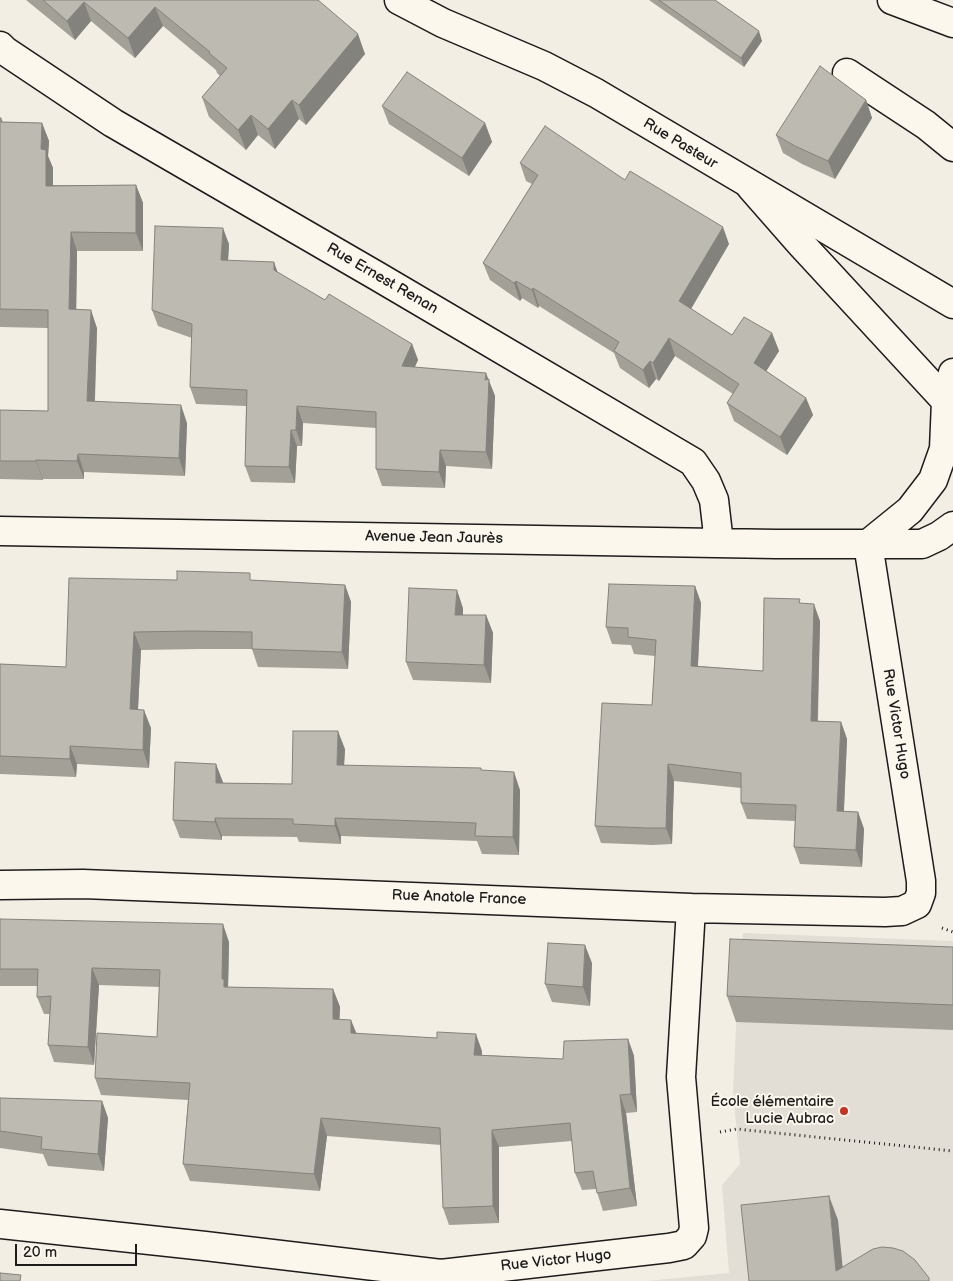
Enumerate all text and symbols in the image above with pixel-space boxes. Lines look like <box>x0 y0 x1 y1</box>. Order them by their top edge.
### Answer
street label: Rue Pasteur <box>640 115 720 173</box>
street label: Rue Ernest Renan <box>323 240 441 318</box>
street label: Avenue Jean Jaurès <box>365 528 503 548</box>
street label: Rue Victor Hugo <box>878 668 914 780</box>
street label: Rue Anatole France <box>391 887 527 909</box>
place label: École élémentaire Lucie Aubrac <box>711 1093 834 1128</box>
marker: École élémentaire Lucie Aubrac <box>838 1105 850 1117</box>
scale bar <box>18 1234 140 1266</box>
text: 20 m <box>23 1243 57 1262</box>
street label: Rue Victor Hugo <box>500 1246 612 1276</box>

